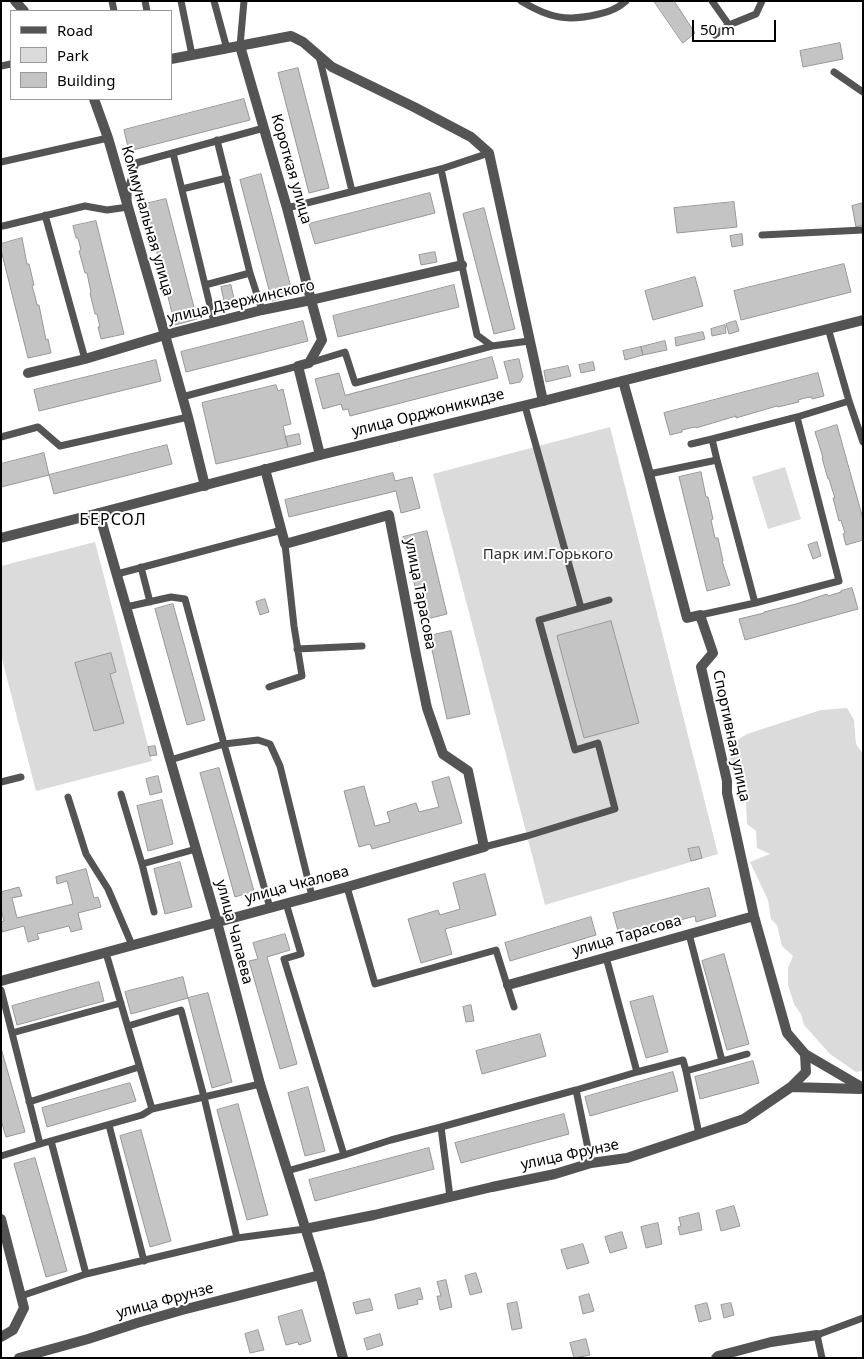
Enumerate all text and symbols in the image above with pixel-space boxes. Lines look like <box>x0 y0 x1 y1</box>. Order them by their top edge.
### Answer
legend <box>10 10 172 100</box>
scale bar <box>694 10 778 42</box>
text: 50 m <box>700 19 735 39</box>
text: Road <box>57 20 93 40</box>
text: Park <box>57 45 89 65</box>
text: Building <box>57 70 115 90</box>
street label: Короткая улица <box>267 112 315 226</box>
street label: Коммунальная улица <box>117 144 177 298</box>
street label: улица Дзержинского <box>165 276 317 328</box>
street label: улица Орджоникидзе <box>350 385 506 441</box>
district label: БЕРСОЛ <box>78 510 148 530</box>
street label: улица Тарасова <box>400 537 440 651</box>
park label: Парк им.Горького <box>483 546 613 564</box>
street label: Спортивная улица <box>708 669 754 803</box>
street label: улица Чкалова <box>243 862 351 908</box>
street label: улица Чапаева <box>211 878 257 986</box>
street label: улица Тарасова <box>570 912 684 960</box>
street label: улица Фрунзе <box>519 1136 621 1174</box>
street label: улица Фрунзе <box>114 1279 216 1323</box>

